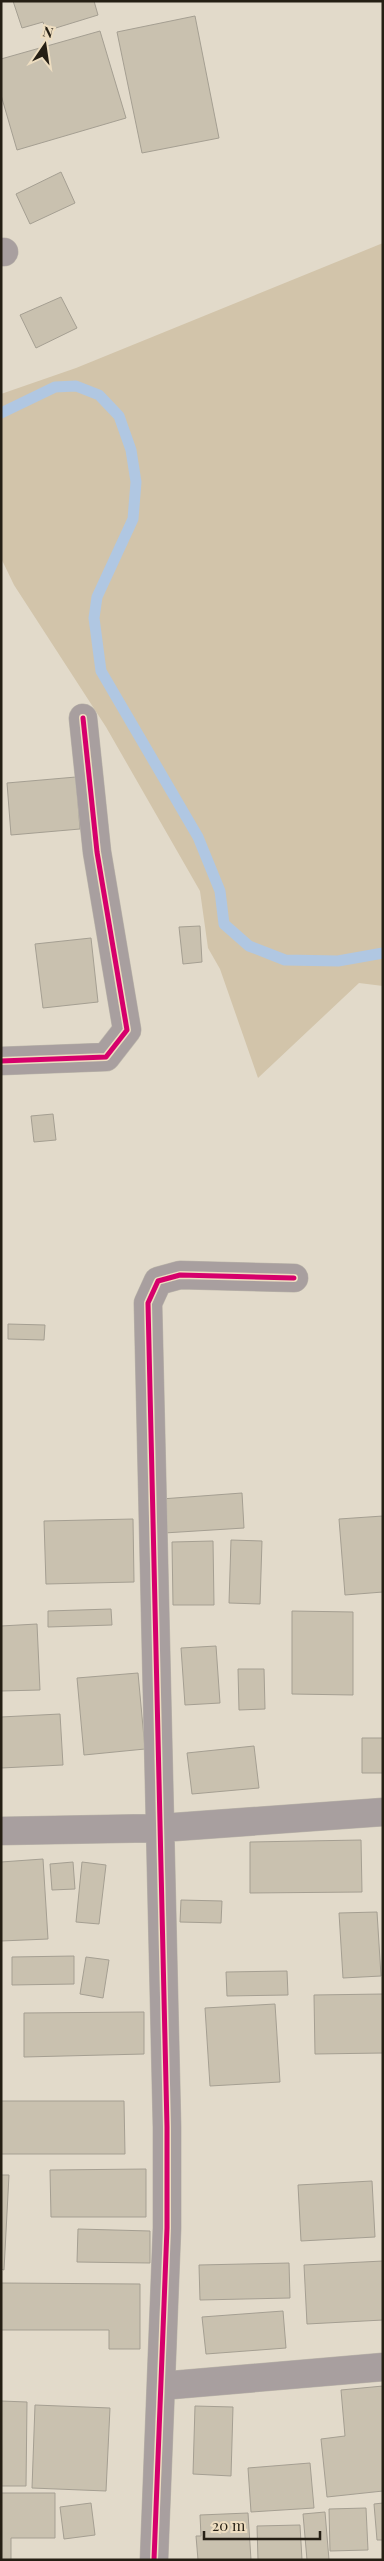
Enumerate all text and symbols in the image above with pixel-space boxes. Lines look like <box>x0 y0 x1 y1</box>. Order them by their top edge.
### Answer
north arrow <box>20 20 70 70</box>
text: N <box>41 21 55 42</box>
scale bar <box>204 2508 320 2540</box>
text: 20 m <box>212 2515 246 2535</box>

